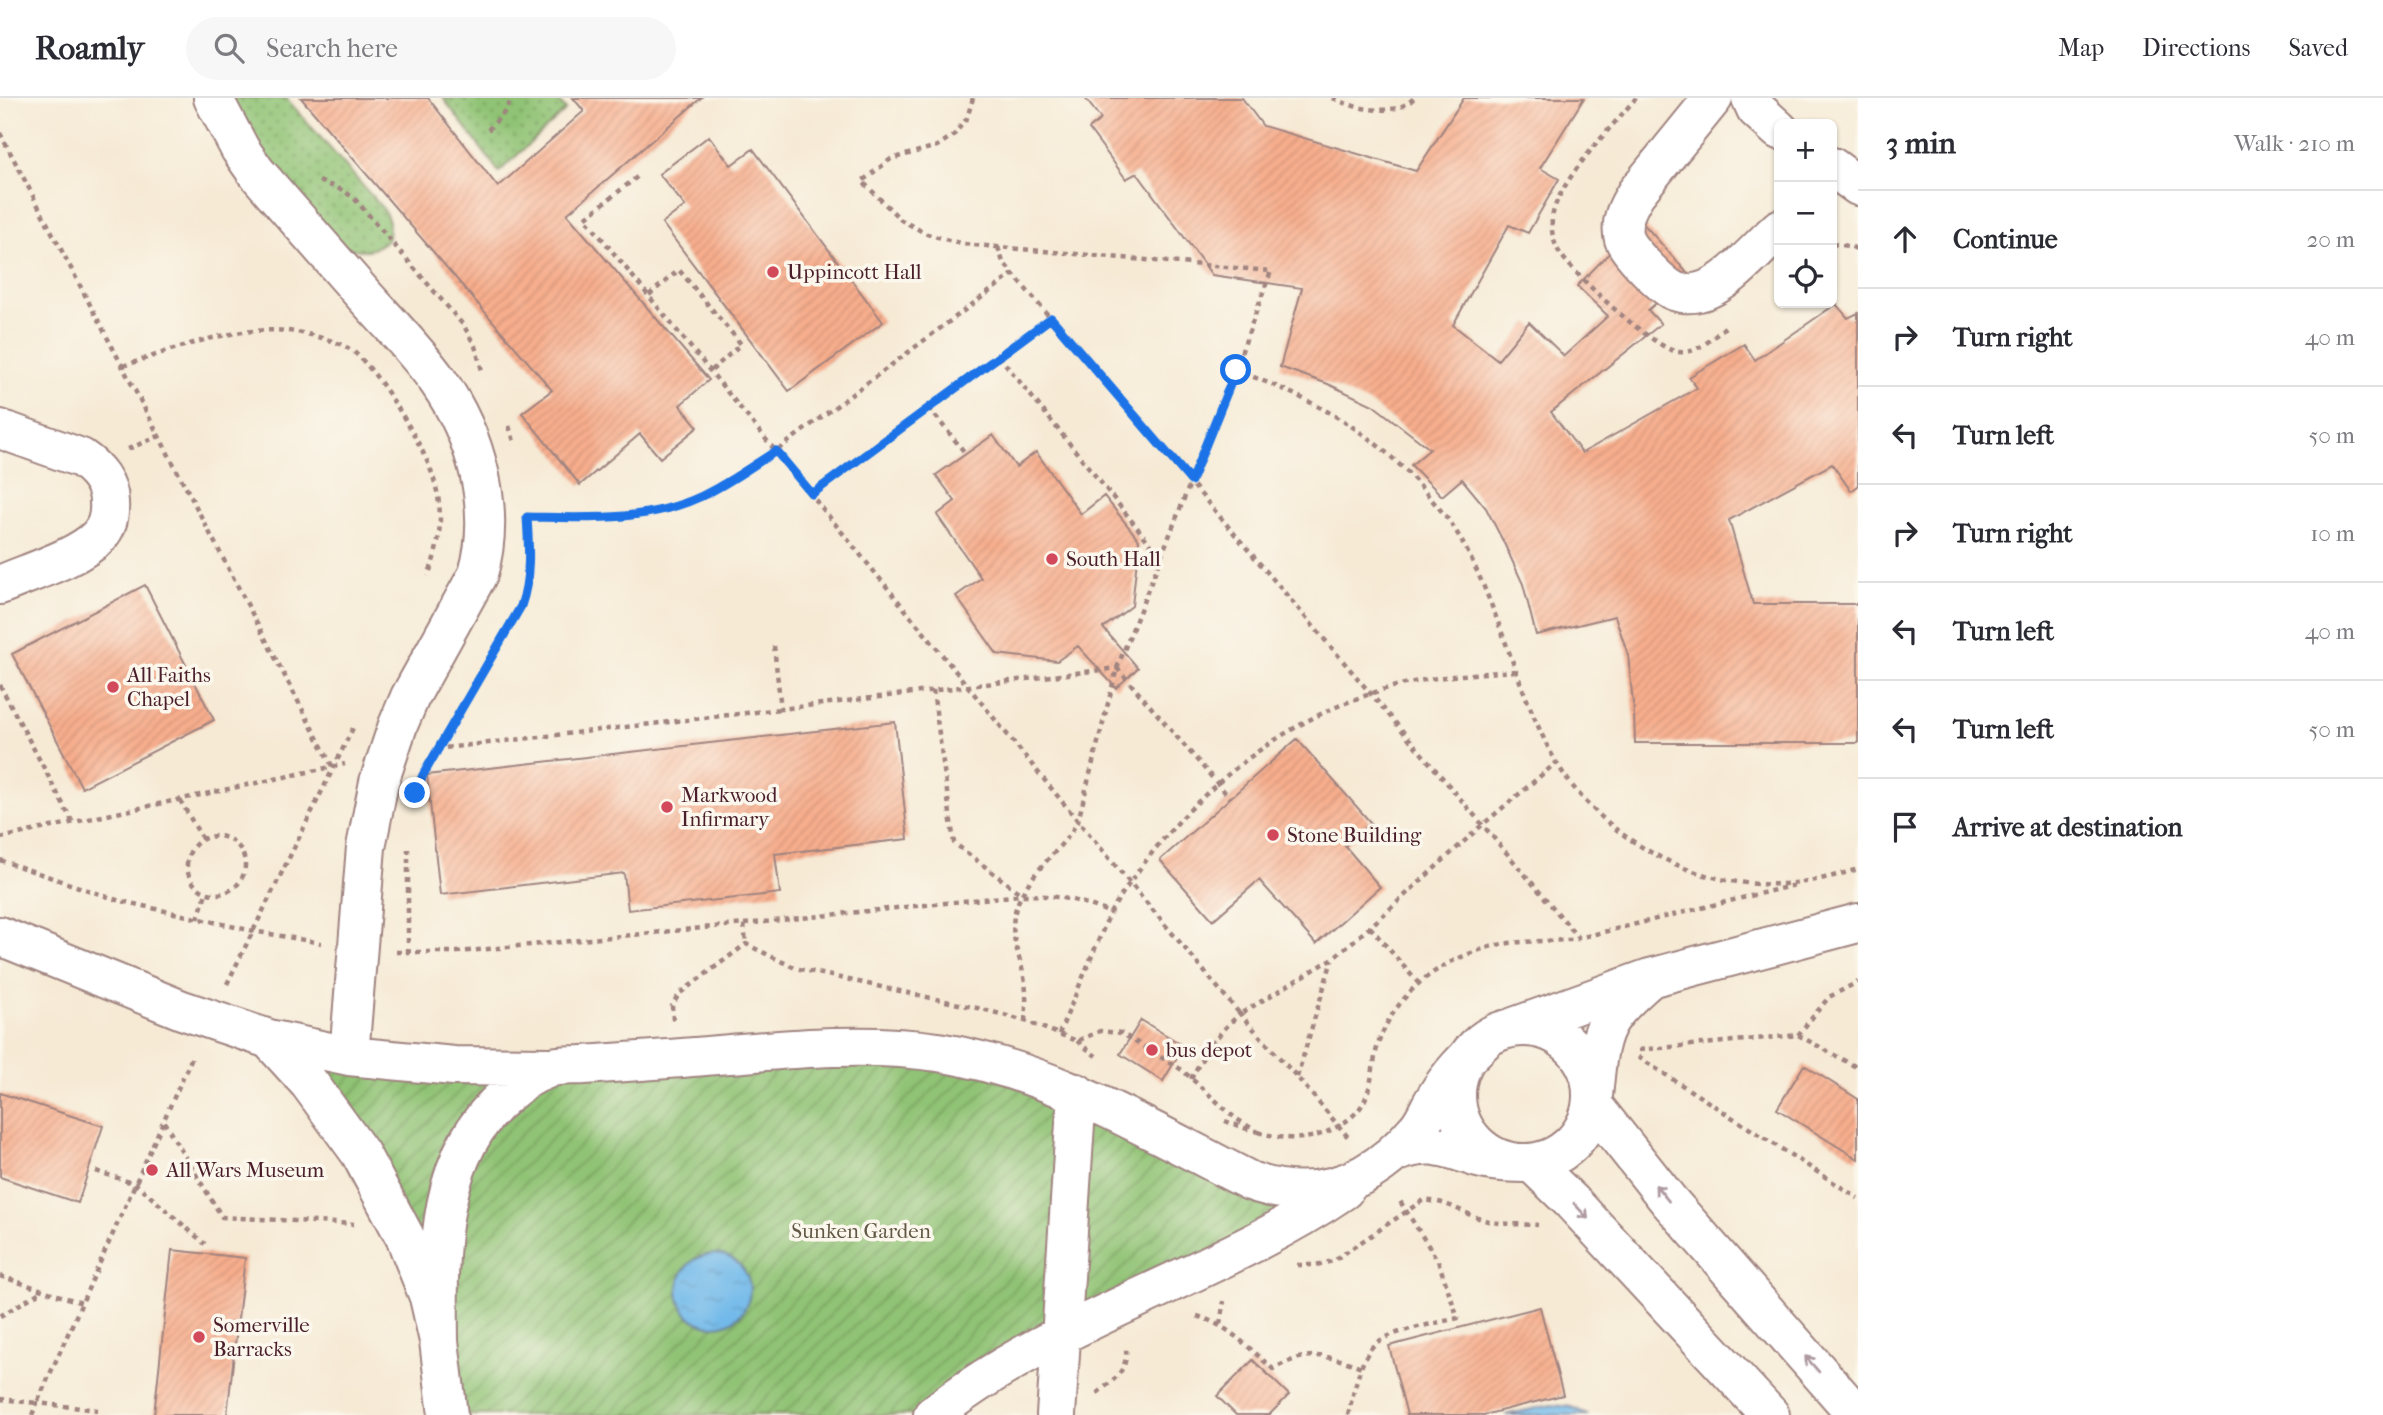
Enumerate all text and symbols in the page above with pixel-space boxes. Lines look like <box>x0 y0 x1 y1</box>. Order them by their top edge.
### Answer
search box <box>186 17 676 80</box>
text: Roamly <box>35 29 144 68</box>
icon: search <box>210 29 248 67</box>
text: Search here <box>266 33 398 64</box>
text: Map <box>2058 34 2104 62</box>
text: Directions <box>2142 34 2250 62</box>
text: Saved <box>2288 34 2348 62</box>
map controls <box>1774 119 1837 308</box>
button: + <box>1774 119 1837 182</box>
text: 3 min <box>1886 126 1956 161</box>
text: Walk · 210 m <box>2234 130 2355 157</box>
button: − <box>1774 182 1837 245</box>
icon: ahead <box>1886 220 1924 258</box>
text: Continue <box>1953 224 2058 255</box>
text: 20 m <box>2306 226 2355 253</box>
button: locate <box>1774 245 1837 308</box>
place label: Uppincott Hall <box>787 260 922 284</box>
marker: Uppincott Hall <box>765 264 781 280</box>
icon: right <box>1886 318 1924 356</box>
text: Turn right <box>1953 322 2073 353</box>
text: 40 m <box>2305 324 2355 351</box>
route start <box>1220 354 1251 385</box>
icon: left <box>1886 416 1924 454</box>
text: Turn left <box>1953 420 2054 451</box>
text: 50 m <box>2308 422 2355 449</box>
icon: right <box>1886 514 1924 552</box>
text: Turn right <box>1953 518 2073 549</box>
text: 10 m <box>2310 520 2355 547</box>
place label: South Hall <box>1066 547 1161 571</box>
marker: South Hall <box>1044 551 1060 567</box>
icon: left <box>1886 612 1924 650</box>
text: Turn left <box>1953 616 2054 647</box>
text: 40 m <box>2305 618 2355 645</box>
place label: All Faiths Chapel <box>126 663 211 711</box>
marker: All Faiths Chapel <box>105 679 121 695</box>
icon: left <box>1886 710 1924 748</box>
text: Turn left <box>1953 714 2054 745</box>
text: 50 m <box>2308 716 2355 743</box>
route end <box>399 777 430 808</box>
place label: Markwood Infirmary <box>681 783 778 831</box>
marker: Markwood Infirmary <box>659 799 675 815</box>
icon: arrive <box>1886 808 1924 846</box>
text: Arrive at destination <box>1953 812 2183 843</box>
place label: Stone Building <box>1287 823 1422 847</box>
marker: Stone Building <box>1265 827 1281 843</box>
place label: bus depot <box>1165 1038 1253 1062</box>
marker: bus depot <box>1144 1042 1160 1058</box>
place label: All Wars Museum <box>165 1158 325 1182</box>
marker: All Wars Museum <box>144 1162 160 1178</box>
one-way arrow <box>1655 1184 1670 1202</box>
one-way arrow <box>1573 1202 1589 1220</box>
park label: Sunken Garden <box>791 1219 931 1243</box>
place label: Somerville Barracks <box>213 1313 310 1361</box>
marker: Somerville Barracks <box>191 1329 207 1345</box>
one-way arrow <box>1804 1355 1820 1373</box>

